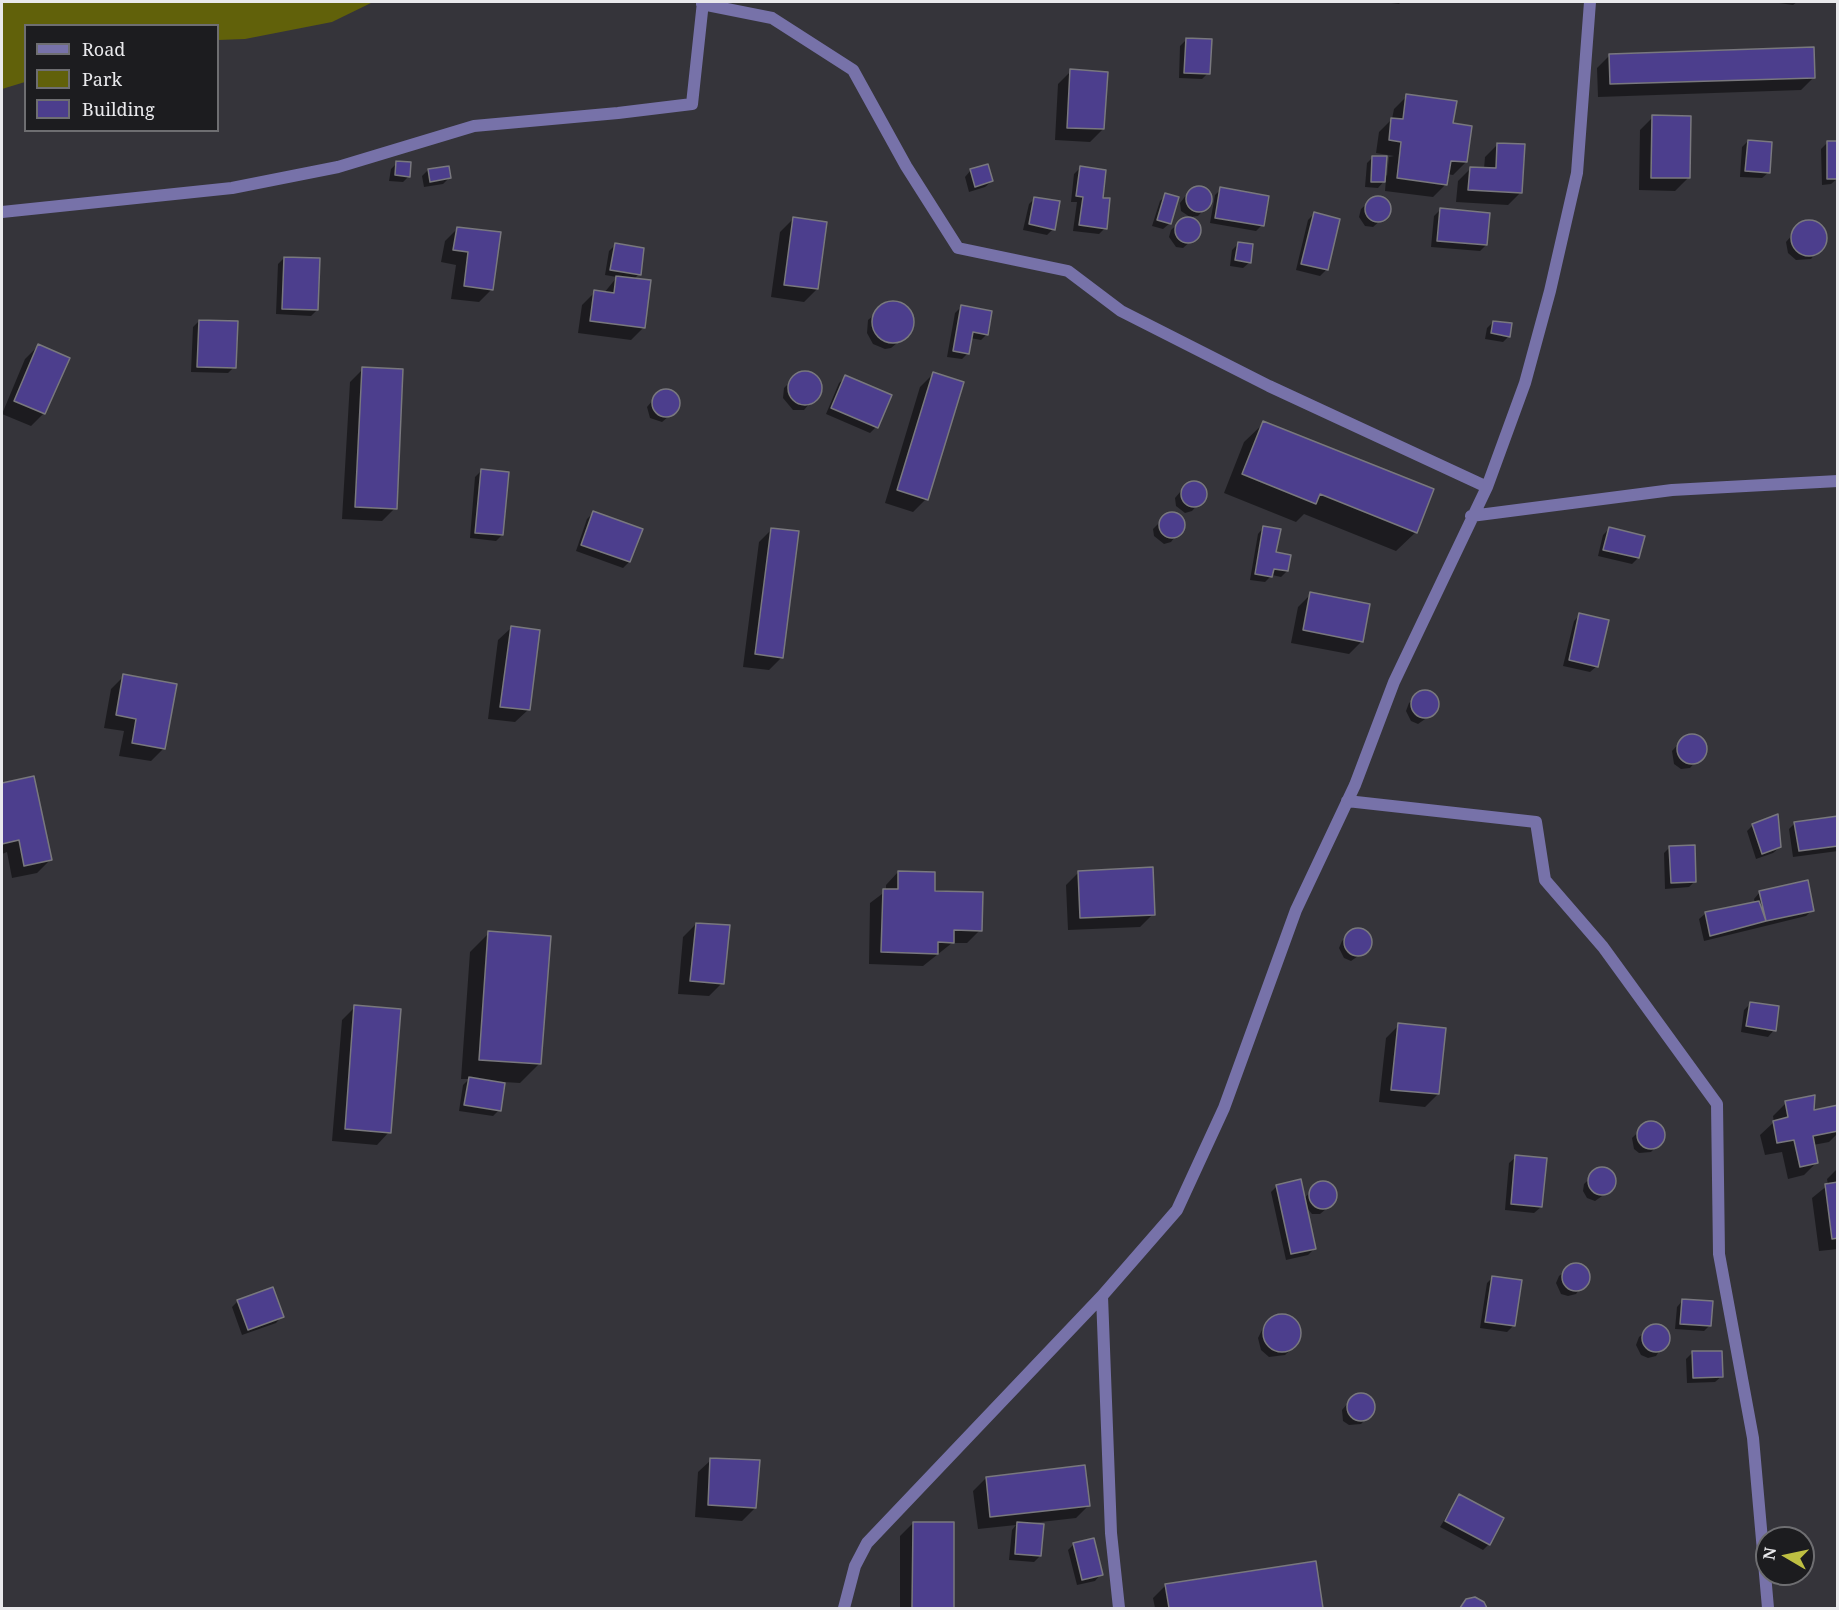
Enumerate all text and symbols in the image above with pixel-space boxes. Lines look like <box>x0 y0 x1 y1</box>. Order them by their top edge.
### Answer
legend <box>24 24 219 132</box>
text: Road <box>82 37 125 61</box>
text: Park <box>82 67 122 91</box>
text: Building <box>82 97 155 121</box>
north arrow <box>1755 1526 1815 1586</box>
text: N <box>1757 1546 1781 1561</box>

